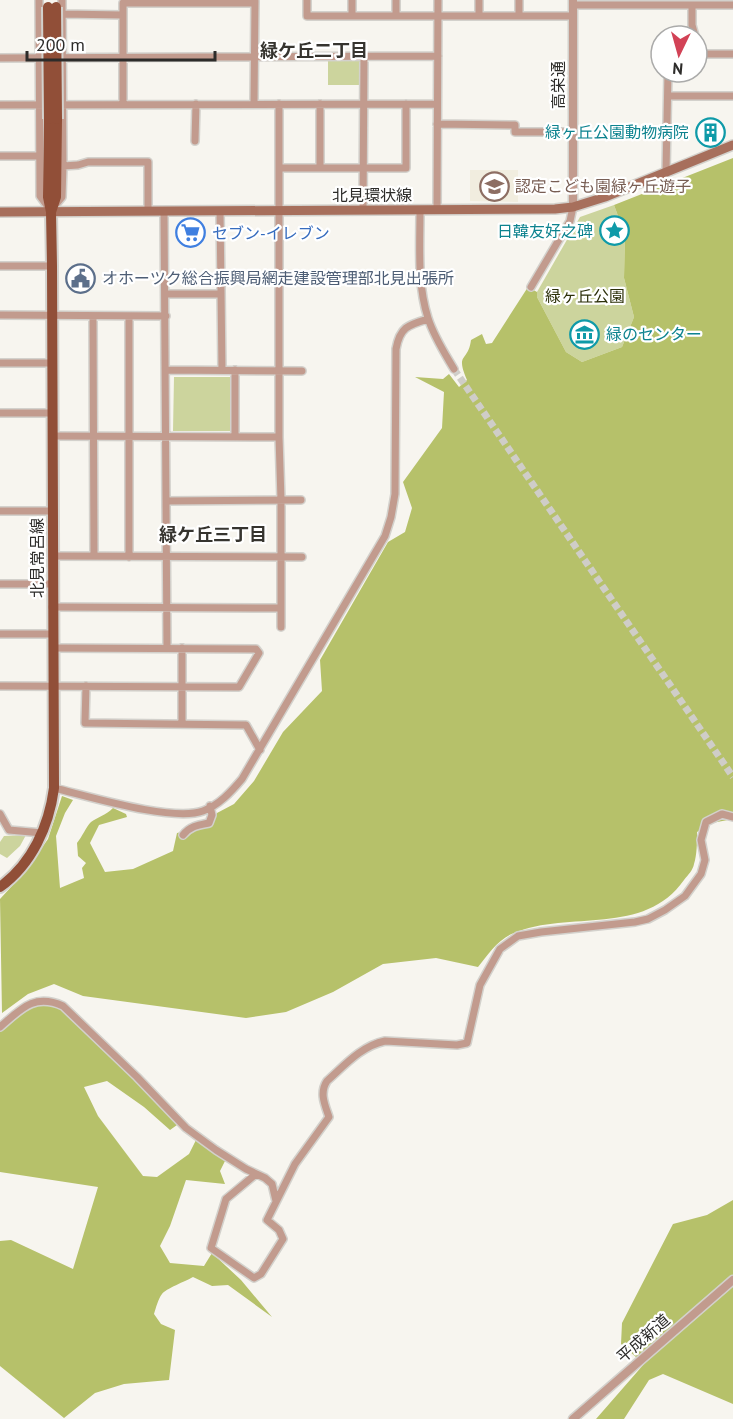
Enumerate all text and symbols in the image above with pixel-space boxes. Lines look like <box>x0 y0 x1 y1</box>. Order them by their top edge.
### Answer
scale bar <box>27 24 214 62</box>
north arrow <box>649 24 709 84</box>
text: 200 m <box>36 33 85 56</box>
district label: 緑ケ丘二丁目 <box>260 39 368 62</box>
text: N <box>672 59 684 79</box>
street label: 高栄通 <box>548 61 568 109</box>
building icon: 緑ヶ丘公園動物病院 <box>694 116 726 148</box>
place label: 緑ヶ丘公園動物病院 <box>545 122 689 142</box>
school or university icon: 認定こども園緑ヶ丘遊子 <box>478 170 510 202</box>
place label: 認定こども園緑ヶ丘遊子 <box>515 176 691 196</box>
street label: 北見環状線 <box>332 185 412 205</box>
place icon: 日韓友好之碑 <box>598 215 630 247</box>
supermarket icon: セブン-イレブン <box>175 217 207 249</box>
place label: 日韓友好之碑 <box>497 221 593 241</box>
place label: セブン-イレブン <box>212 223 330 243</box>
public building icon: オホーツク総合振興局網走建設管理部北見出張所 <box>65 262 97 294</box>
place label: オホーツク総合振興局網走建設管理部北見出張所 <box>102 268 454 288</box>
park label: 緑ヶ丘公園 <box>545 286 625 306</box>
museum icon: 緑のセンター <box>569 318 601 350</box>
place label: 緑のセンター <box>606 324 702 344</box>
street label: 北見常呂線 <box>27 518 47 598</box>
district label: 緑ケ丘三丁目 <box>159 523 267 546</box>
street label: 平成新道 <box>612 1309 674 1367</box>

